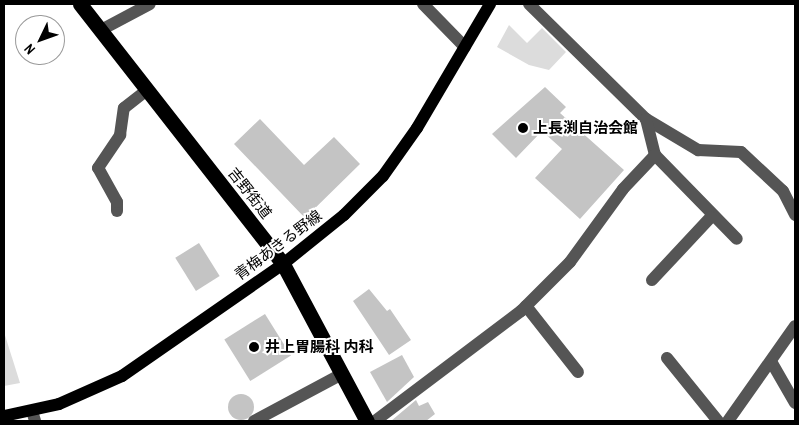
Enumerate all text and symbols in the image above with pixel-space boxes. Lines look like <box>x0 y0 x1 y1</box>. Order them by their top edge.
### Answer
north arrow <box>15 15 65 65</box>
text: N <box>20 40 39 58</box>
place label: 上長渕自治会館 <box>533 119 638 137</box>
marker: 上長渕自治会館 <box>517 122 529 134</box>
street label: 吉野街道 <box>224 164 276 222</box>
street label: 青梅あきる野線 <box>231 206 325 284</box>
place label: 井上胃腸科 内科 <box>265 338 373 356</box>
marker: 井上胃腸科 内科 <box>247 340 261 354</box>

